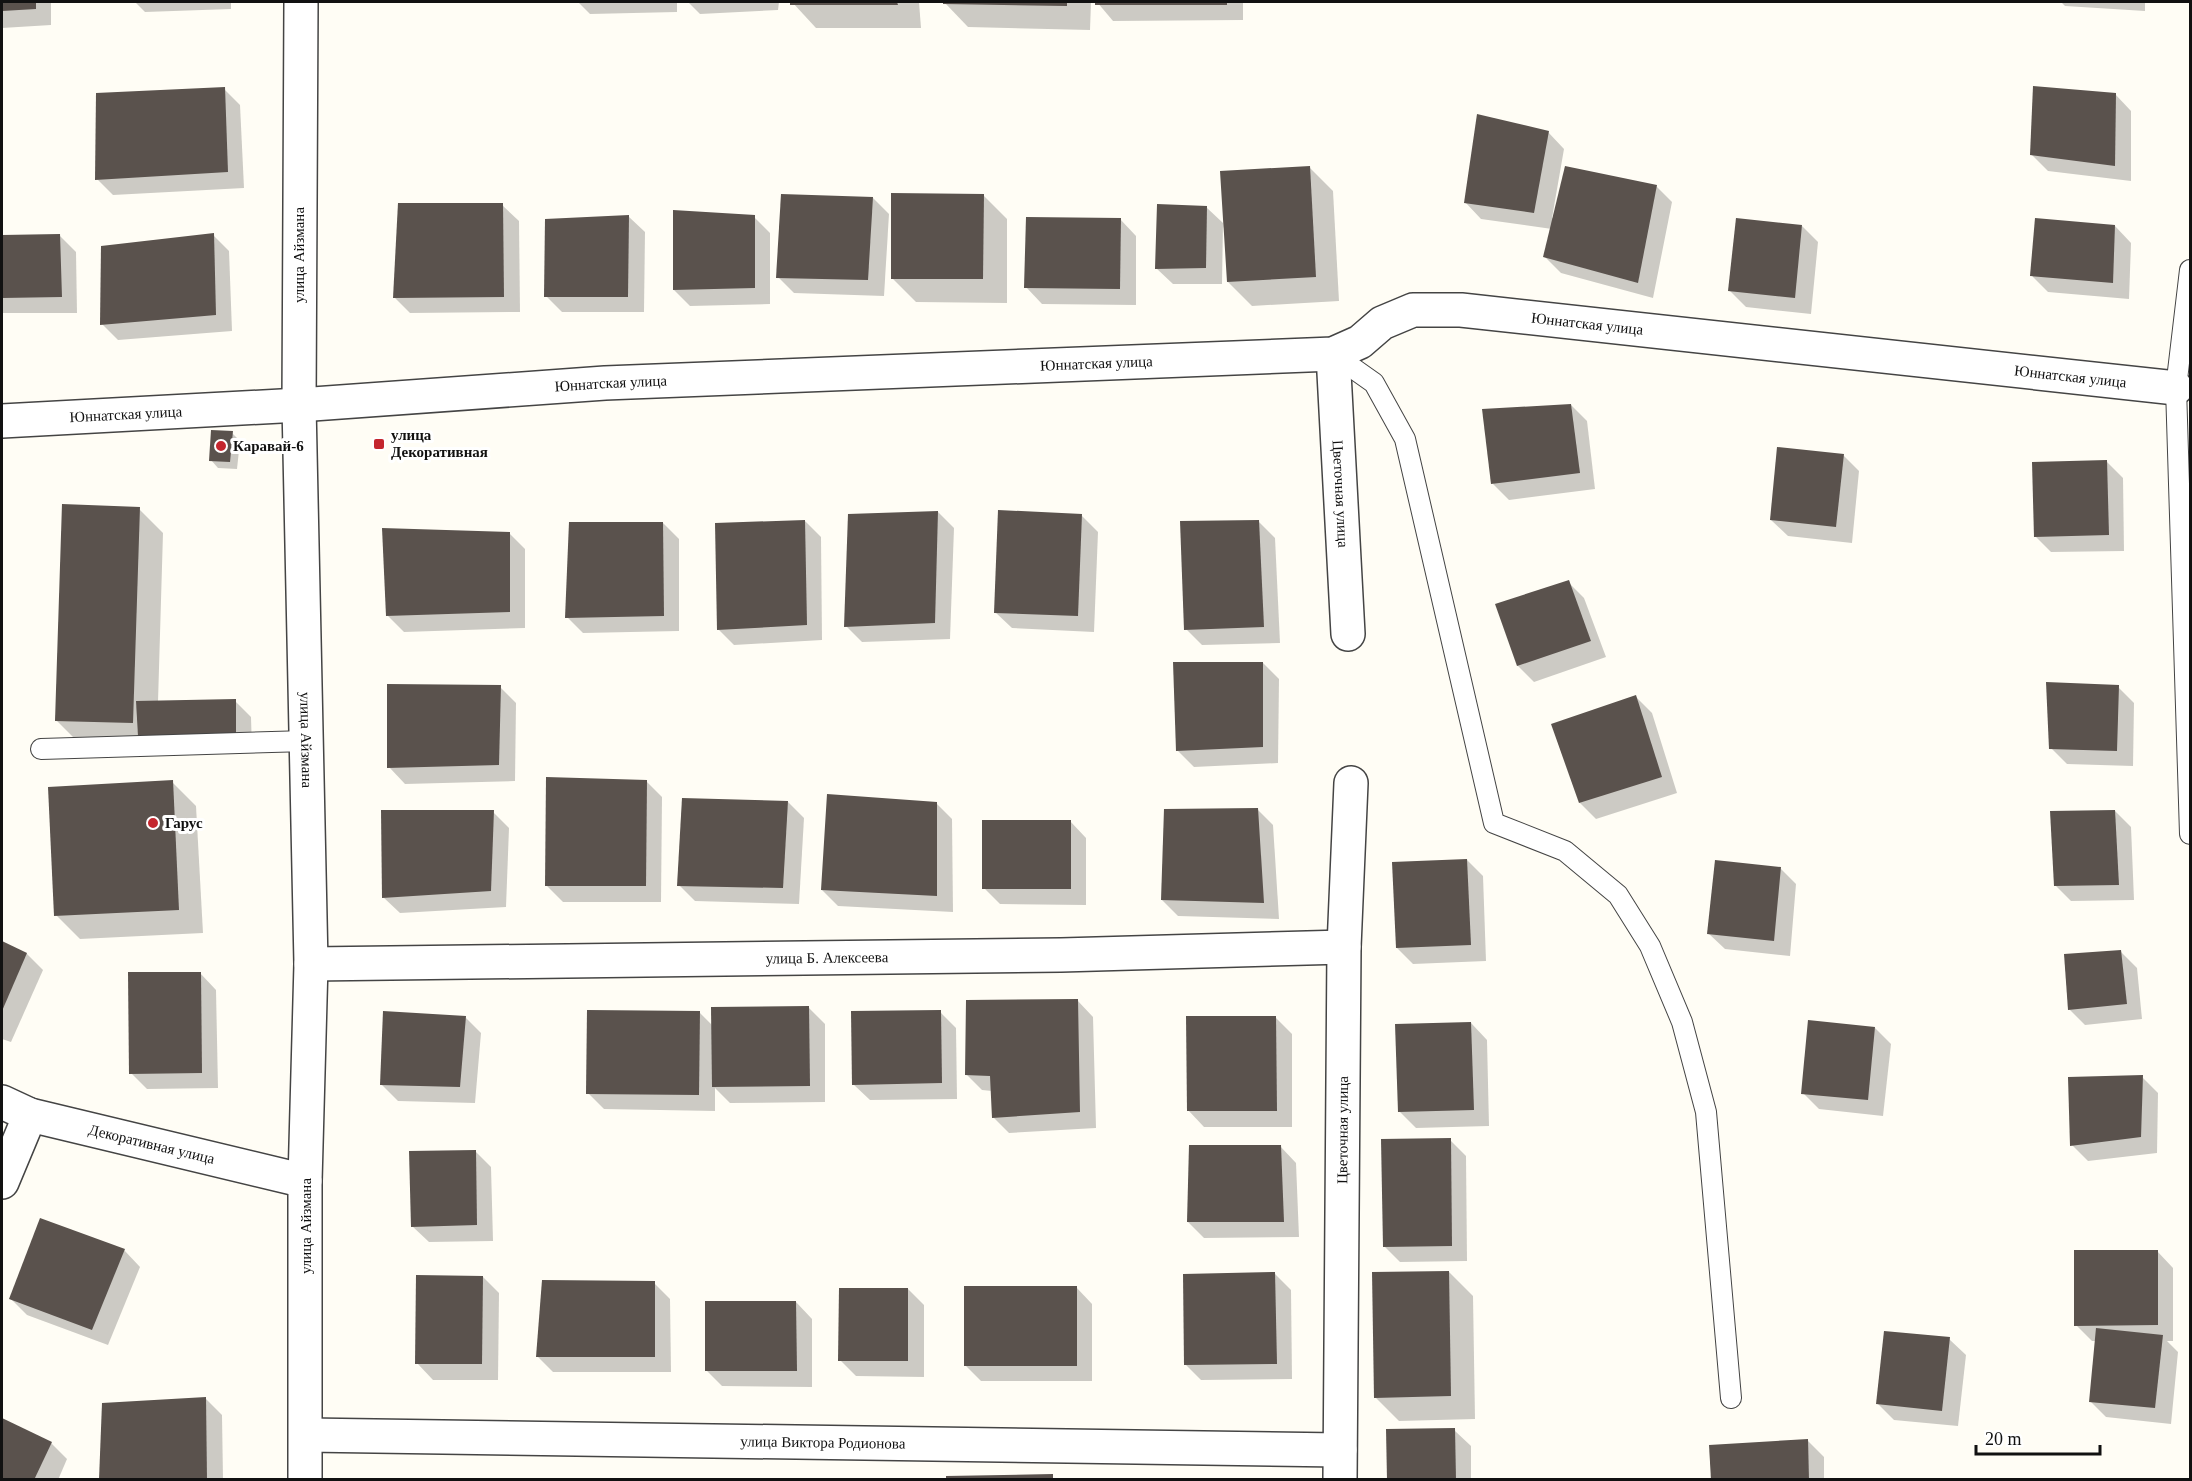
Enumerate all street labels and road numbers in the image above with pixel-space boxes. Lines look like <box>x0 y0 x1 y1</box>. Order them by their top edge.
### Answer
street label: улица Айзмана <box>291 207 307 303</box>
street label: Юннатская улица <box>1530 310 1644 338</box>
street label: Юннатская улица <box>1040 353 1153 374</box>
street label: Юннатская улица <box>2013 362 2128 391</box>
street label: Юннатская улица <box>554 373 668 395</box>
street label: Юннатская улица <box>69 403 183 425</box>
street label: Цветочная улица <box>1330 439 1351 548</box>
street label: улица Айзмана <box>297 692 315 789</box>
street label: улица Б. Алексеева <box>766 949 889 967</box>
street label: Цветочная улица <box>1334 1076 1351 1184</box>
street label: Декоративная улица <box>87 1121 217 1167</box>
street label: улица Айзмана <box>298 1178 314 1274</box>
street label: улица Виктора Родионова <box>740 1433 906 1452</box>

